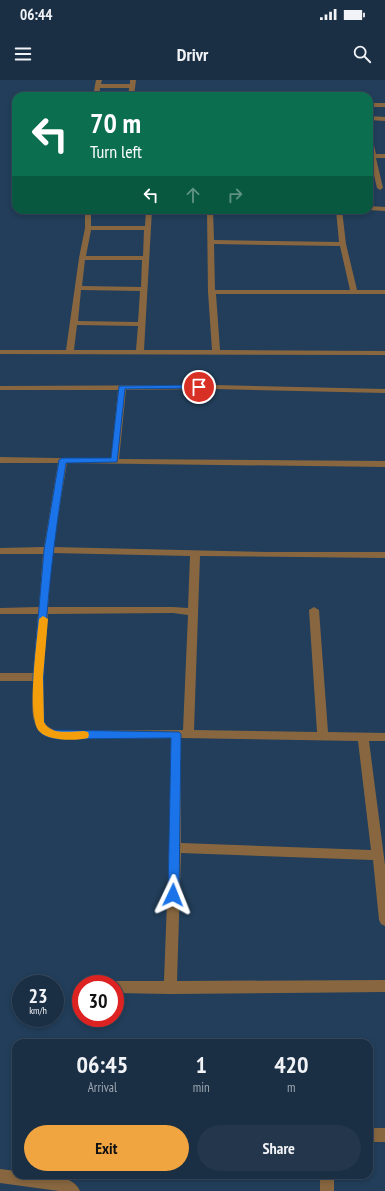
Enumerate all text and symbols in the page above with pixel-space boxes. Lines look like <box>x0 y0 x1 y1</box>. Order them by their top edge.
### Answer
text: 06:44 <box>20 5 52 24</box>
icon: menu <box>12 43 34 65</box>
text: Drivr <box>177 43 208 66</box>
icon: search <box>351 43 373 65</box>
text: 70 m <box>90 104 141 141</box>
icon: left <box>24 108 76 160</box>
text: Turn left <box>90 140 142 163</box>
icon: left <box>140 184 162 206</box>
icon: ahead <box>182 184 204 206</box>
icon: right <box>224 184 246 206</box>
pin <box>182 370 216 404</box>
icon: arrive <box>188 376 210 398</box>
position arrow <box>152 874 194 916</box>
speed limit sign: 30 <box>72 975 124 1027</box>
text: 23 <box>28 983 48 1009</box>
text: km/h <box>29 1004 47 1017</box>
text: 06:45 <box>76 1049 128 1080</box>
text: 1 <box>195 1049 207 1080</box>
text: 420 <box>274 1049 309 1080</box>
text: Arrival <box>88 1079 117 1096</box>
text: min <box>193 1079 210 1096</box>
text: m <box>287 1079 296 1096</box>
button: Exit <box>24 1125 189 1171</box>
button: Share <box>197 1125 361 1171</box>

